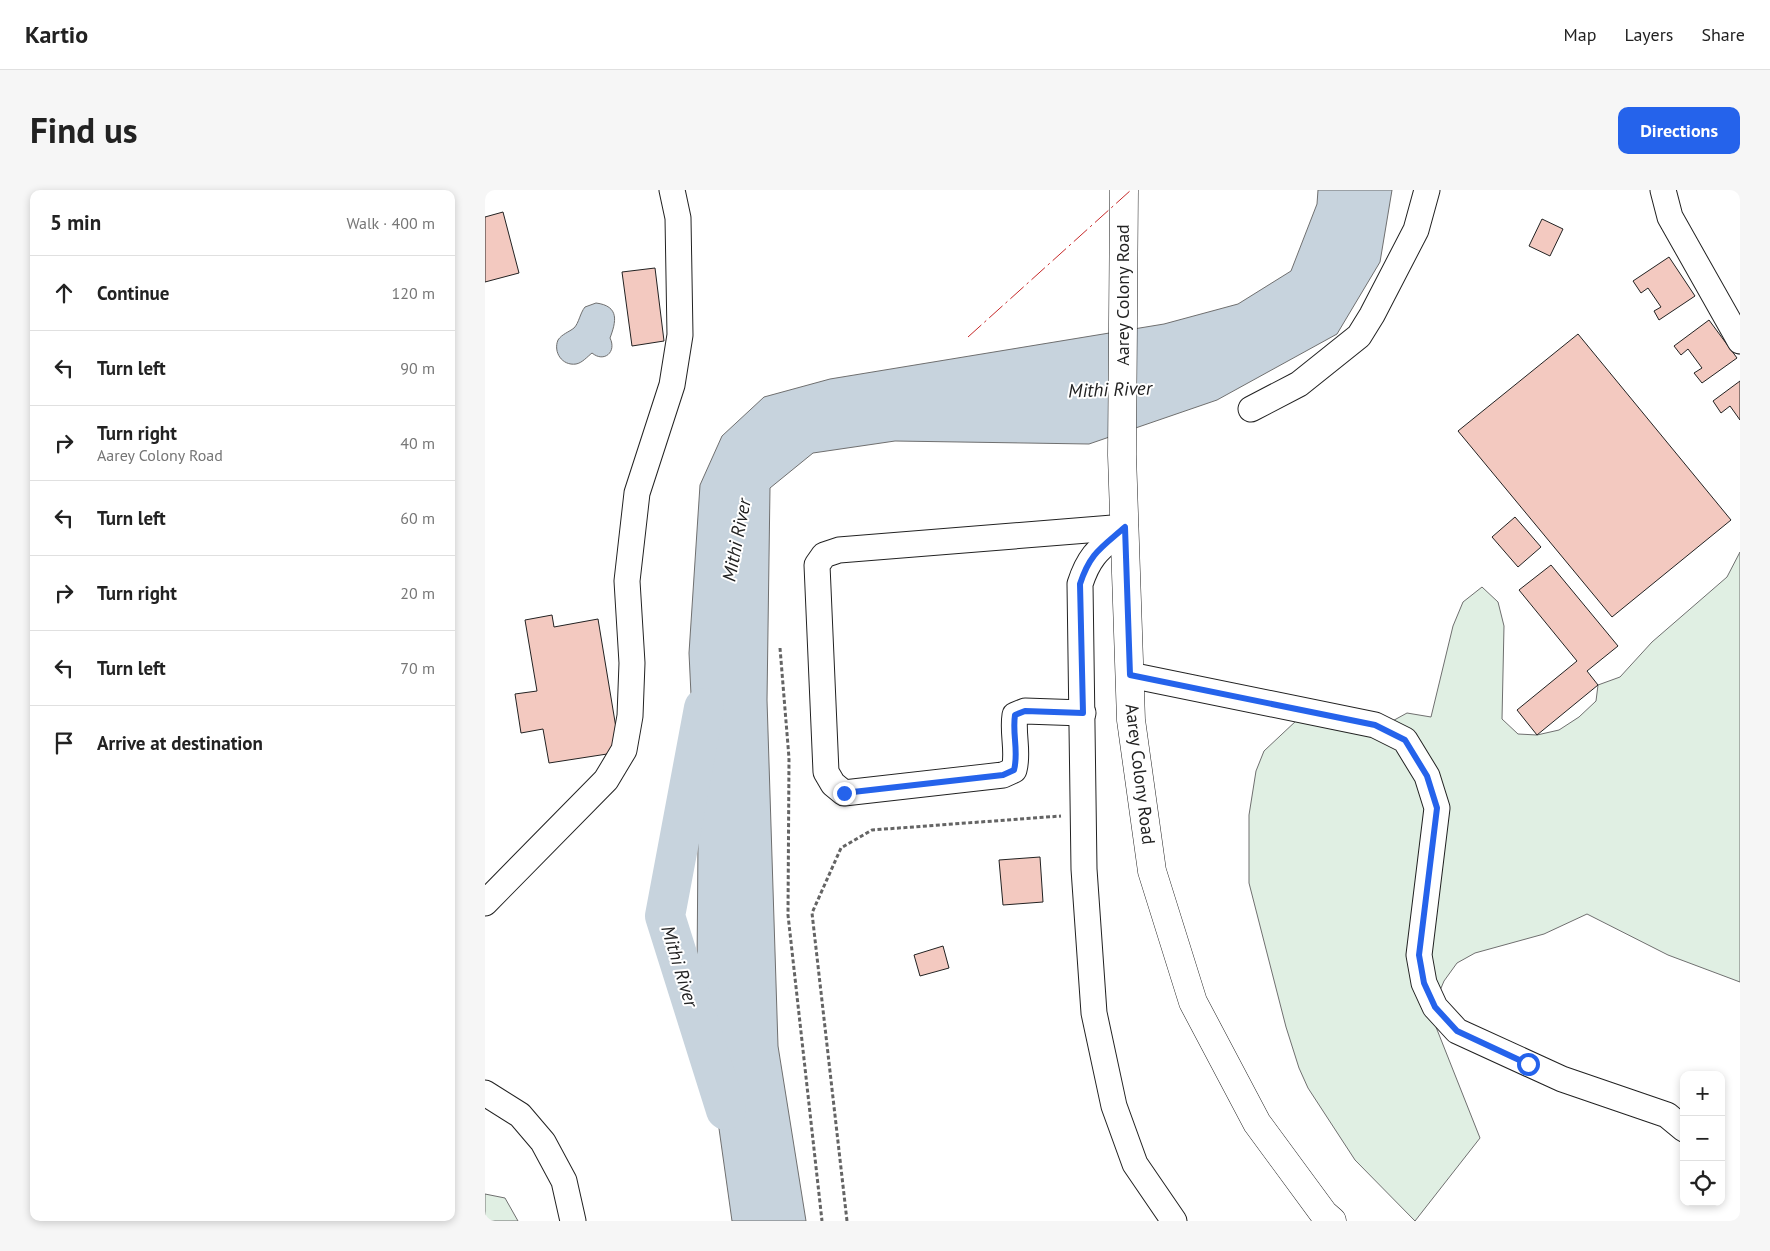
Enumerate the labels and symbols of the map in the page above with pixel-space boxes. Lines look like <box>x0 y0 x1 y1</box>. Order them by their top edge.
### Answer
street label: Aarey Colony Road <box>1111 224 1134 366</box>
water label: Mithi River <box>1068 375 1154 402</box>
water label: Mithi River <box>716 495 756 583</box>
street label: Aarey Colony Road <box>1120 702 1161 846</box>
route end <box>833 782 856 805</box>
water label: Mithi River <box>656 922 704 1011</box>
route start <box>1517 1053 1540 1076</box>

